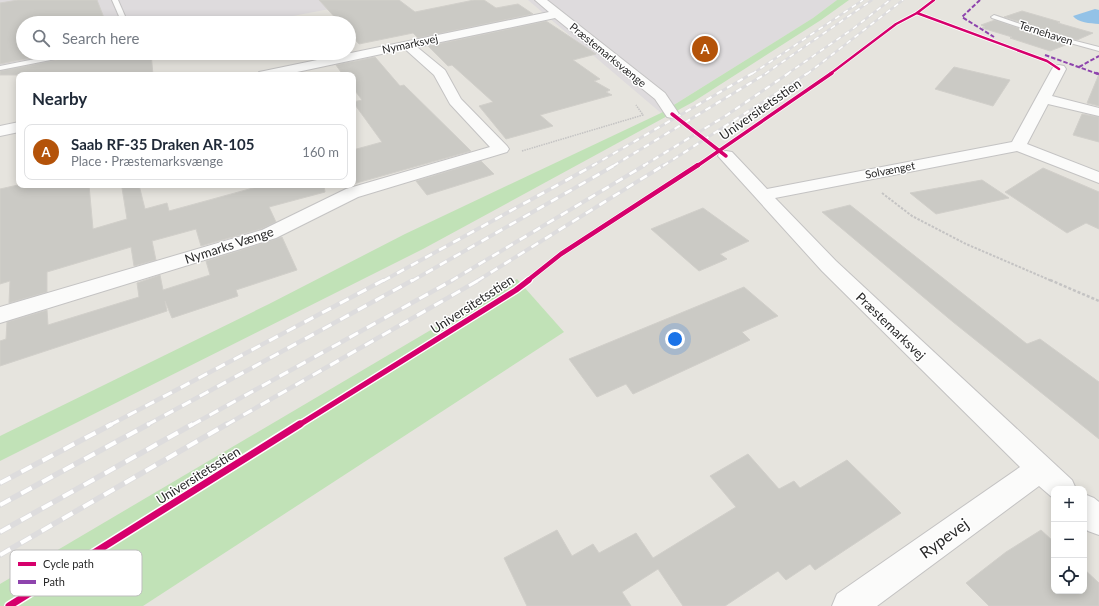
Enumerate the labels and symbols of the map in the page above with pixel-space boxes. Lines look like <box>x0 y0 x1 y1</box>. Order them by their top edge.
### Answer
street label: Ternehaven <box>1018 18 1075 47</box>
street label: Præstemarksvænge <box>567 20 649 90</box>
street label: Nymarksvej <box>381 31 439 56</box>
pin: A <box>692 34 718 64</box>
street label: Universitetsstien <box>716 75 804 143</box>
street label: Solvænget <box>864 158 916 181</box>
street label: Nymarks Vænge <box>183 223 276 267</box>
street label: Universitetsstien <box>427 271 517 337</box>
street label: Præstemarksvej <box>853 289 929 363</box>
your location <box>665 329 685 349</box>
street label: Universitetsstien <box>153 443 243 507</box>
street label: Rypevej <box>916 514 972 562</box>
legend <box>10 550 142 596</box>
text: Cycle path <box>43 557 94 570</box>
text: Path <box>43 575 65 588</box>

